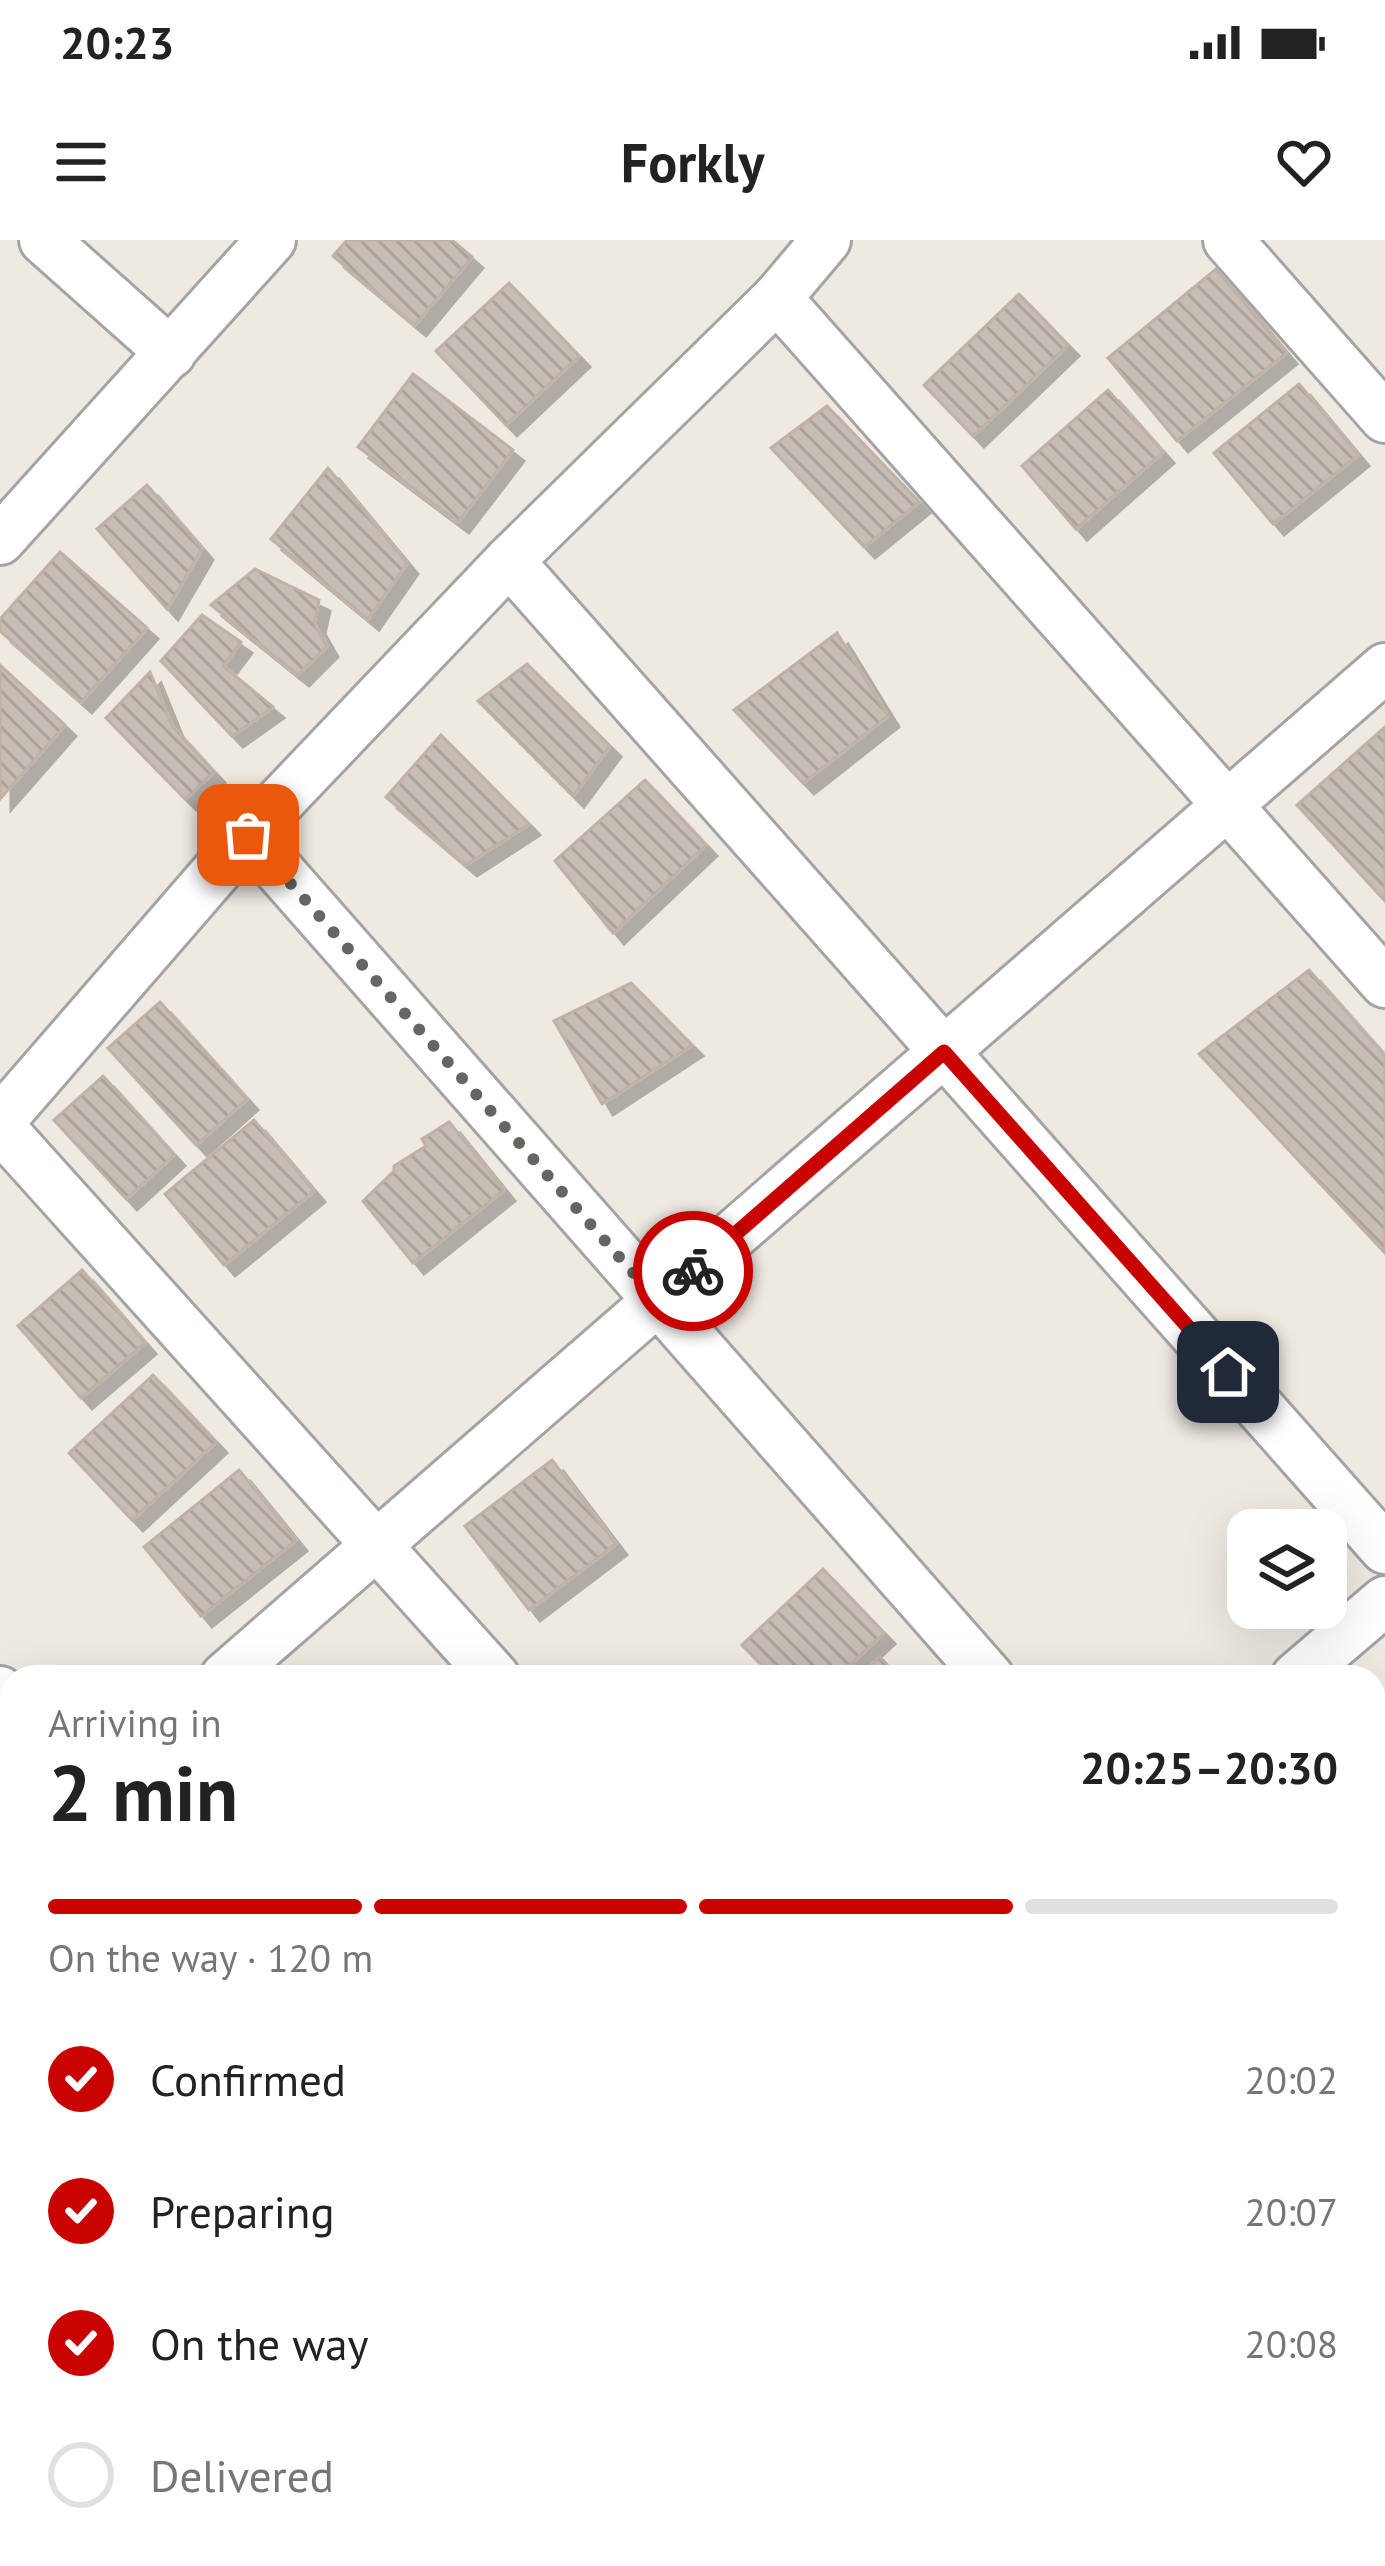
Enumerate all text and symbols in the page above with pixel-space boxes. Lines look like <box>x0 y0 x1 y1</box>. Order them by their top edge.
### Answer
text: 20:23 <box>60 13 174 71</box>
text: Forkly <box>621 127 764 197</box>
icon: menu <box>48 129 114 195</box>
icon: heart <box>1271 129 1337 195</box>
pin <box>197 784 299 886</box>
icon: bag <box>215 802 281 868</box>
courier <box>633 1211 753 1331</box>
icon: bike <box>660 1238 726 1304</box>
pin <box>1177 1321 1279 1423</box>
icon: home <box>1195 1339 1261 1405</box>
map controls <box>1227 1509 1347 1629</box>
button: layers <box>1227 1509 1347 1629</box>
text: Arriving in <box>48 1697 222 1748</box>
text: 20:25–20:30 <box>1080 1738 1338 1796</box>
text: 2 min <box>48 1742 238 1843</box>
text: On the way · 120 m <box>48 1932 373 1983</box>
icon: check <box>48 2046 114 2112</box>
text: Confirmed <box>150 2050 346 2108</box>
text: 20:02 <box>1244 2054 1338 2105</box>
icon: check <box>48 2178 114 2244</box>
text: Preparing <box>150 2182 335 2240</box>
text: 20:07 <box>1244 2186 1338 2237</box>
icon: check <box>48 2310 114 2376</box>
text: On the way <box>150 2314 369 2372</box>
text: 20:08 <box>1244 2318 1338 2369</box>
text: Delivered <box>150 2446 334 2504</box>

